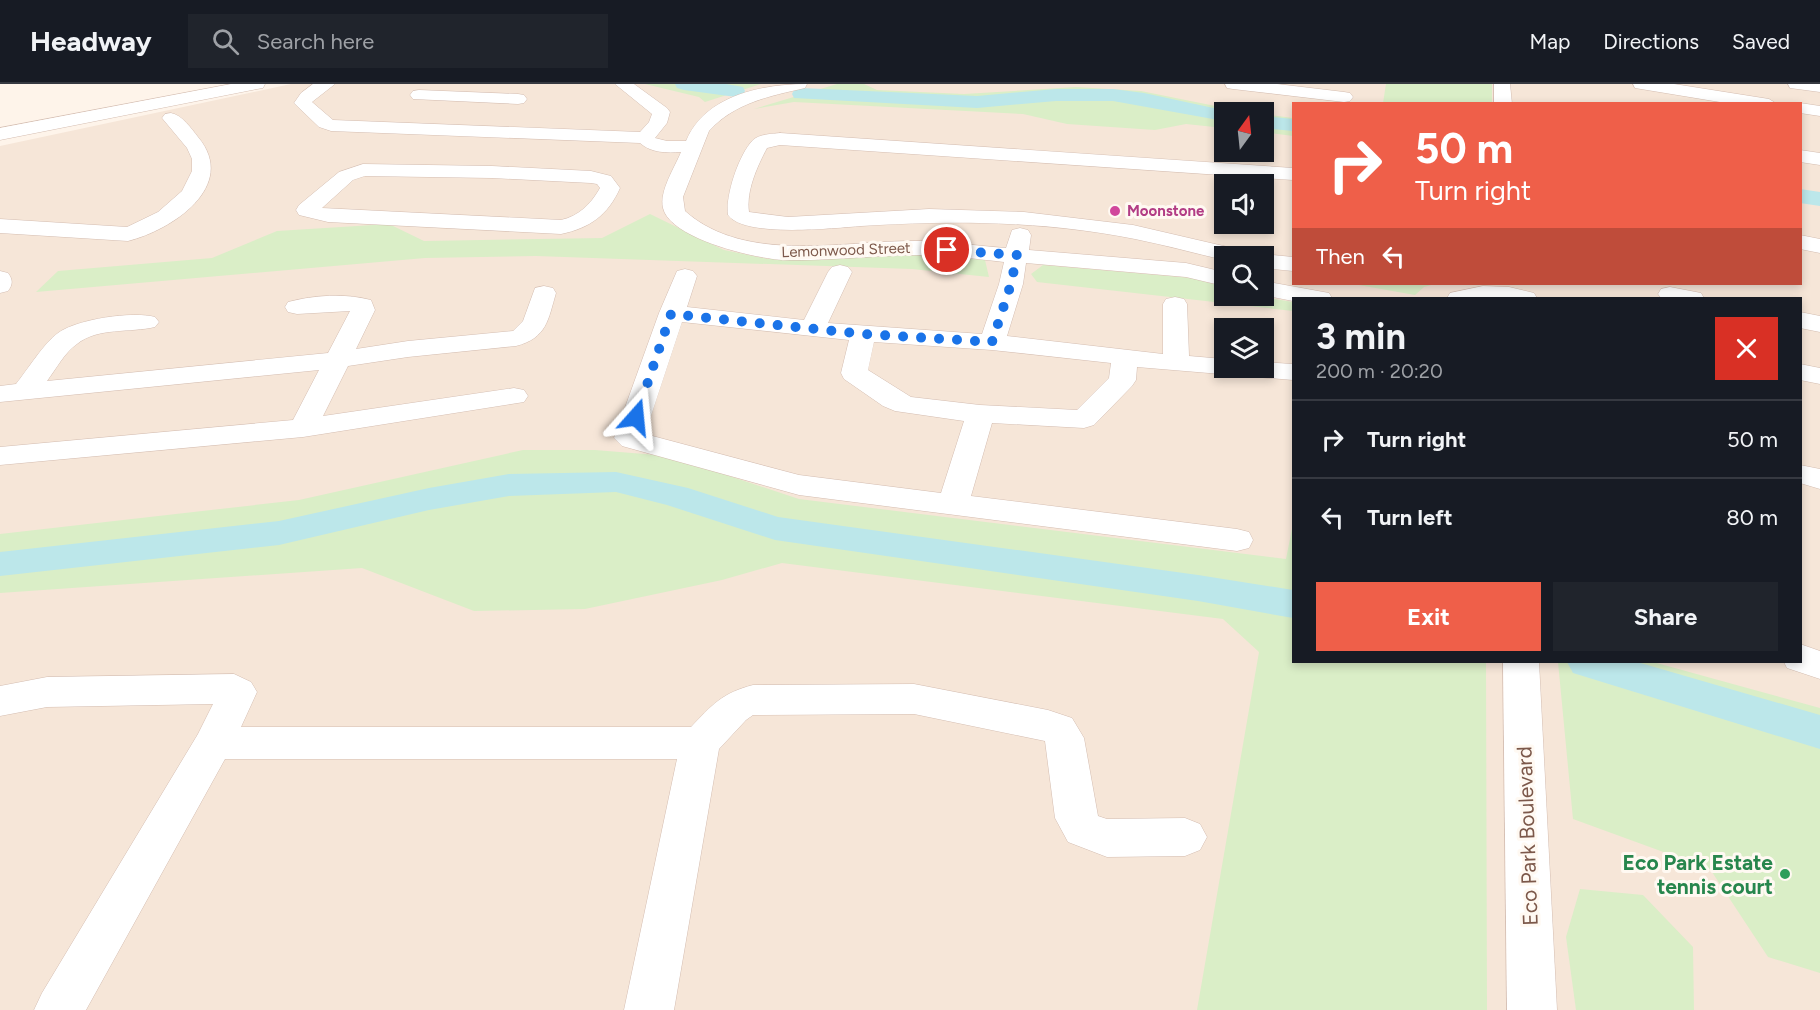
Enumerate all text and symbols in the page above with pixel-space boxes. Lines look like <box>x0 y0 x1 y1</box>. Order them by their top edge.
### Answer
search box <box>188 14 608 68</box>
text: Headway <box>30 24 152 58</box>
icon: search <box>209 25 242 58</box>
text: Search here <box>257 28 374 55</box>
text: Map <box>1529 29 1570 54</box>
text: Directions <box>1603 29 1699 54</box>
text: Saved <box>1732 29 1790 54</box>
north arrow <box>1214 102 1274 162</box>
map controls <box>1214 102 1274 378</box>
text: 50 m <box>1415 123 1513 174</box>
icon: right <box>1316 126 1394 204</box>
button: sound <box>1214 174 1274 234</box>
text: Turn right <box>1415 174 1531 207</box>
place label: Moonstone <box>1127 202 1205 220</box>
marker: Moonstone <box>1108 204 1122 218</box>
pin <box>921 224 972 275</box>
icon: arrive <box>930 233 963 266</box>
street label: Lemonwood Street <box>781 239 911 261</box>
icon: left <box>1377 240 1410 273</box>
text: Then <box>1316 243 1365 270</box>
button: search <box>1214 246 1274 306</box>
text: 3 min <box>1316 315 1406 358</box>
button: close <box>1715 317 1778 380</box>
button: layers <box>1214 318 1274 378</box>
text: 200 m · 20:20 <box>1316 359 1443 383</box>
position arrow <box>604 385 668 449</box>
icon: right <box>1316 423 1349 456</box>
text: Turn right <box>1367 426 1466 453</box>
text: 50 m <box>1727 426 1778 453</box>
icon: left <box>1316 501 1349 534</box>
text: Turn left <box>1367 504 1453 531</box>
text: 80 m <box>1726 504 1778 531</box>
button: Exit <box>1316 582 1541 651</box>
button: Share <box>1553 582 1778 651</box>
street label: Eco Park Boulevard <box>1511 746 1543 926</box>
place label: Eco Park Estate tennis court <box>1623 850 1773 899</box>
marker: Eco Park Estate tennis court <box>1778 867 1792 881</box>

